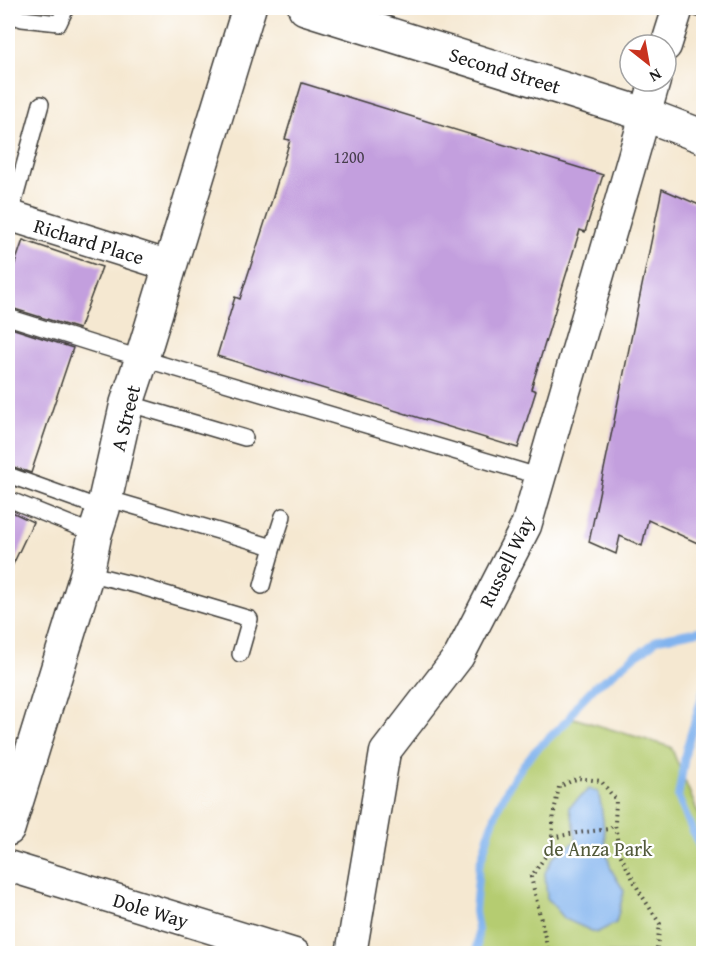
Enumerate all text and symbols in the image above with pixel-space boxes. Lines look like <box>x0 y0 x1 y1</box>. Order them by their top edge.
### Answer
north arrow <box>618 33 678 93</box>
street label: Second Street <box>446 39 564 101</box>
text: N <box>645 63 666 89</box>
house number: 1200 <box>334 145 365 169</box>
street label: Richard Place <box>30 211 148 271</box>
street label: A Street <box>103 382 147 454</box>
street label: Russell Way <box>471 510 541 612</box>
park label: de Anza Park <box>543 834 653 863</box>
street label: Dole Way <box>110 885 192 935</box>

